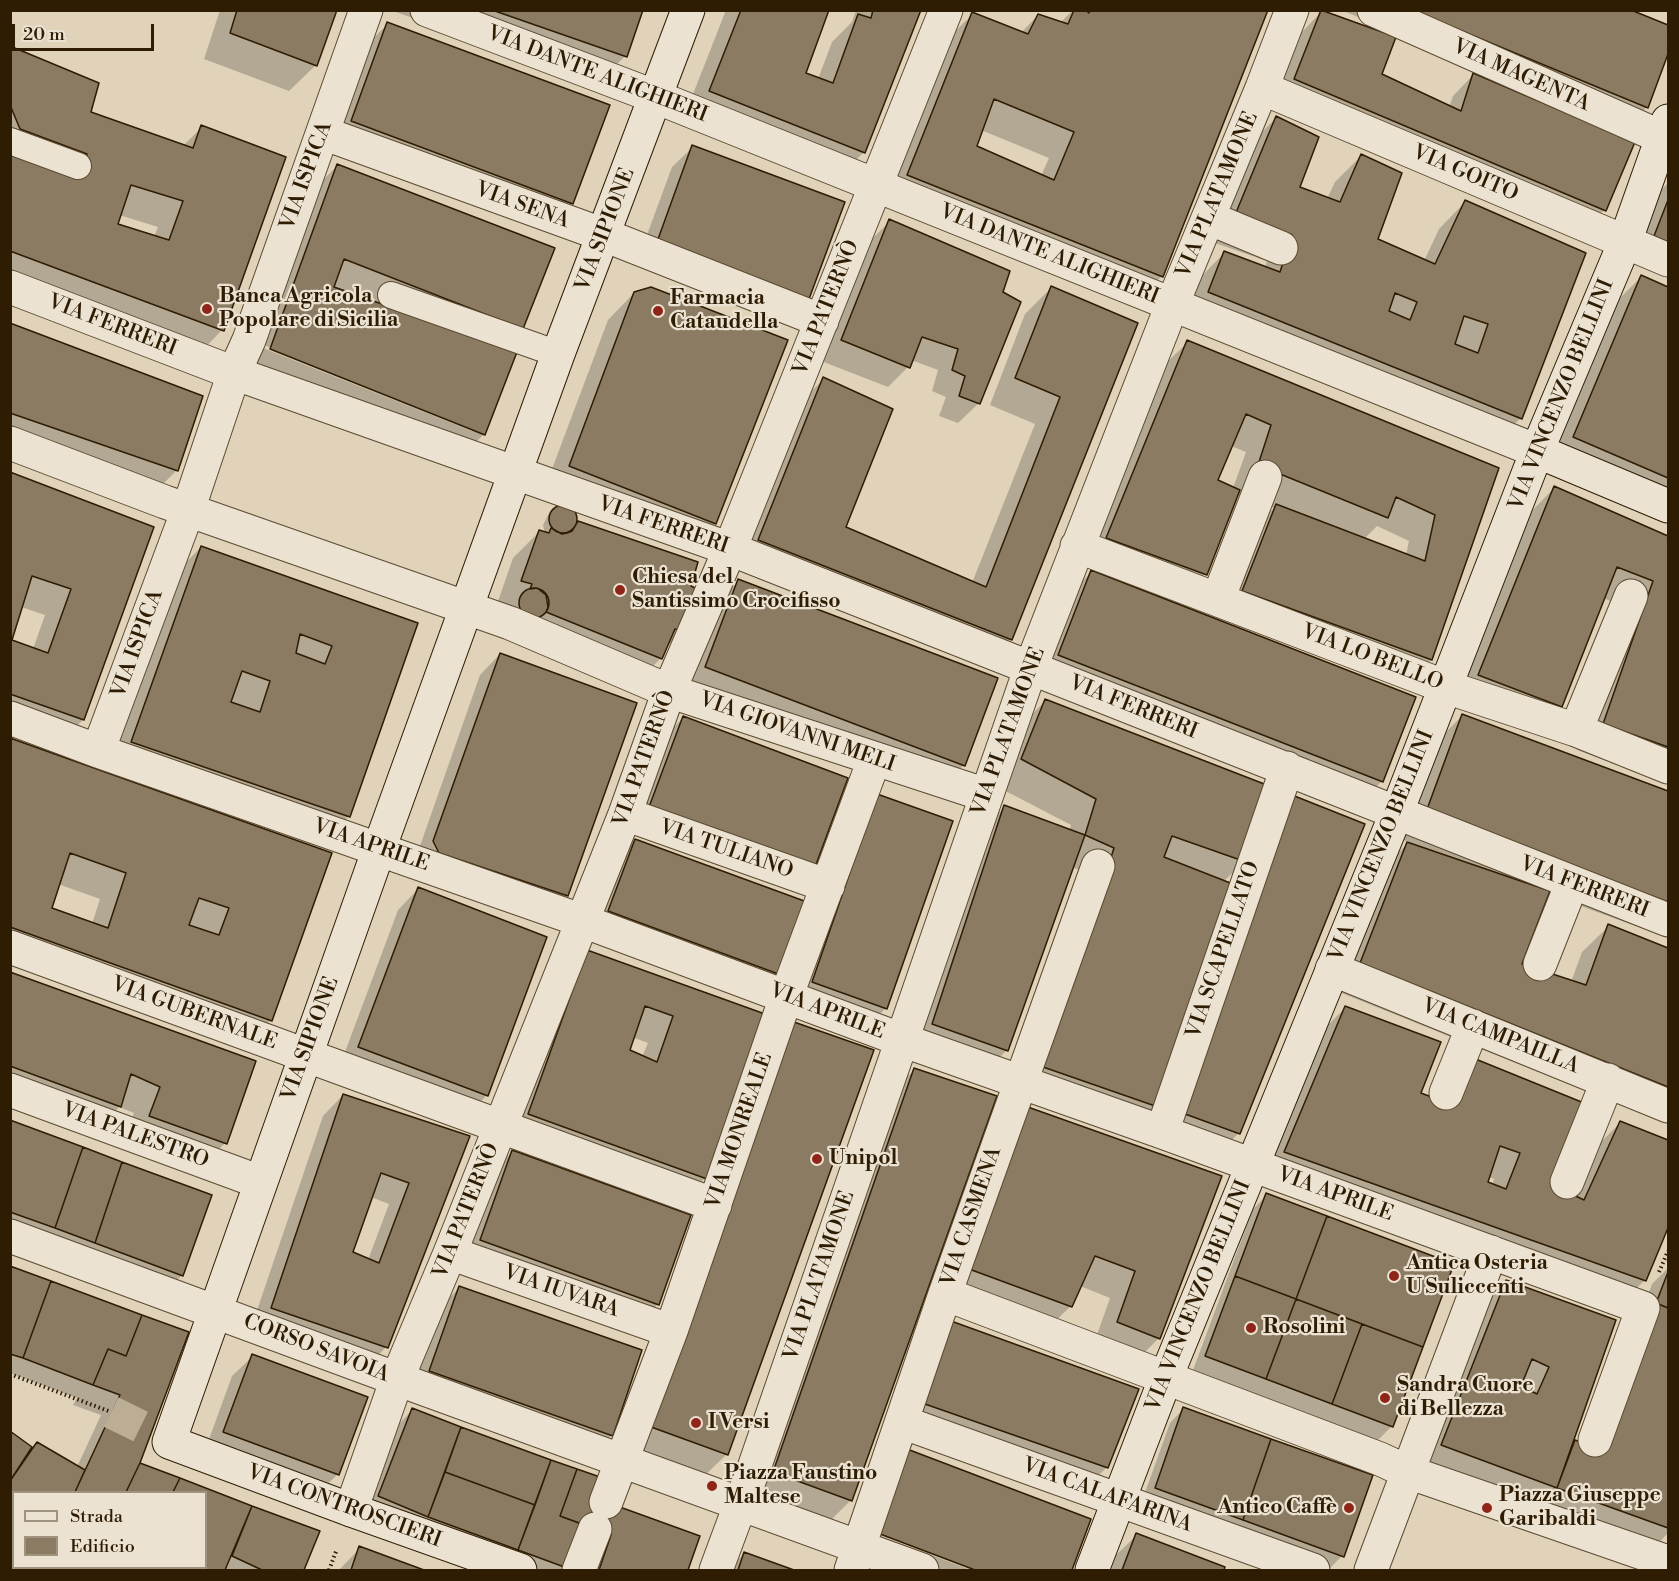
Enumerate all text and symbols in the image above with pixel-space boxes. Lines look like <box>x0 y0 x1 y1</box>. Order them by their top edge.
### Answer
scale bar <box>15 12 158 50</box>
street label: VIA DANTE ALIGHIERI <box>483 21 711 129</box>
text: 20 m <box>23 23 65 46</box>
street label: VIA MAGENTA <box>1448 34 1594 118</box>
street label: VIA PLATAMONE <box>1172 108 1264 282</box>
street label: VIA ISPICA <box>276 118 338 234</box>
street label: VIA GOITO <box>1408 140 1522 208</box>
street label: VIA SIPIONE <box>571 165 641 295</box>
street label: VIA SENA <box>472 177 572 235</box>
street label: VIA DANTE ALIGHIERI <box>936 199 1162 311</box>
street label: VIA PATERNÒ <box>788 237 866 379</box>
street label: VIA VINCENZO BELLINI <box>1504 276 1620 514</box>
place label: Banca Agricola Popolare di Sicilia <box>219 284 398 334</box>
place label: Farmacia Cataudella <box>670 286 778 336</box>
street label: VIA FERRERI <box>44 290 180 362</box>
marker: Banca Agricola Popolare di Sicilia <box>200 302 214 316</box>
marker: Farmacia Cataudella <box>651 304 665 318</box>
street label: VIA FERRERI <box>595 492 731 560</box>
place label: Chiesa del Santissimo Crocifisso <box>632 565 841 615</box>
marker: Chiesa del Santissimo Crocifisso <box>613 583 627 597</box>
street label: VIA ISPICA <box>107 586 169 702</box>
street label: VIA LO BELLO <box>1298 619 1446 697</box>
street label: VIA PLATAMONE <box>967 644 1051 820</box>
street label: VIA FERRERI <box>1065 671 1201 745</box>
street label: VIA PATERNÒ <box>609 687 681 831</box>
street label: VIA GIOVANNI MELI <box>696 688 898 778</box>
street label: VIA VINCENZO BELLINI <box>1324 727 1440 965</box>
street label: VIA APRILE <box>310 814 432 878</box>
street label: VIA TULIANO <box>656 815 796 885</box>
street label: VIA FERRERI <box>1516 852 1652 924</box>
street label: VIA SCAPELLATO <box>1182 858 1266 1042</box>
street label: VIA GUBERNALE <box>108 972 280 1056</box>
street label: VIA SIPIONE <box>277 973 345 1105</box>
street label: VIA APRILE <box>766 978 888 1046</box>
street label: VIA CAMPAILLA <box>1418 994 1582 1080</box>
street label: VIA MONREALE <box>701 1049 779 1213</box>
street label: VIA PALESTRO <box>58 1098 212 1174</box>
street label: VIA PATERNÒ <box>428 1140 506 1282</box>
street label: VIA CASMENA <box>936 1144 1008 1290</box>
place label: Unipol <box>829 1146 897 1172</box>
marker: Unipol <box>810 1152 824 1166</box>
street label: VIA APRILE <box>1274 1162 1396 1228</box>
street label: VIA VINCENZO BELLINI <box>1141 1177 1257 1415</box>
street label: VIA PLATAMONE <box>779 1188 861 1364</box>
place label: Antica Osteria U Suliccenti <box>1406 1251 1548 1301</box>
street label: VIA IUVARA <box>500 1260 622 1324</box>
marker: Antica Osteria U Suliccenti <box>1387 1269 1401 1283</box>
street label: CORSO SAVOIA <box>240 1310 392 1388</box>
place label: Rosolini <box>1263 1315 1345 1341</box>
marker: Rosolini <box>1244 1321 1258 1335</box>
place label: Sandra Cuore di Bellezza <box>1397 1373 1534 1423</box>
marker: Sandra Cuore di Bellezza <box>1378 1391 1392 1405</box>
place label: I Versi <box>708 1410 769 1436</box>
marker: I Versi <box>689 1416 703 1430</box>
street label: VIA CALAFARINA <box>1019 1454 1195 1538</box>
street label: VIA CONTROSCIERI <box>243 1460 445 1554</box>
place label: Piazza Faustino Maltese <box>724 1461 877 1511</box>
marker: Piazza Faustino Maltese <box>705 1479 719 1493</box>
place label: Piazza Giuseppe Garibaldi <box>1499 1483 1661 1533</box>
legend <box>12 1491 207 1569</box>
place label: Antico Caffè <box>1217 1495 1337 1521</box>
marker: Antico Caffè <box>1342 1501 1356 1515</box>
marker: Piazza Giuseppe Garibaldi <box>1480 1501 1494 1515</box>
text: Strada <box>70 1505 123 1528</box>
text: Edificio <box>70 1535 135 1558</box>

